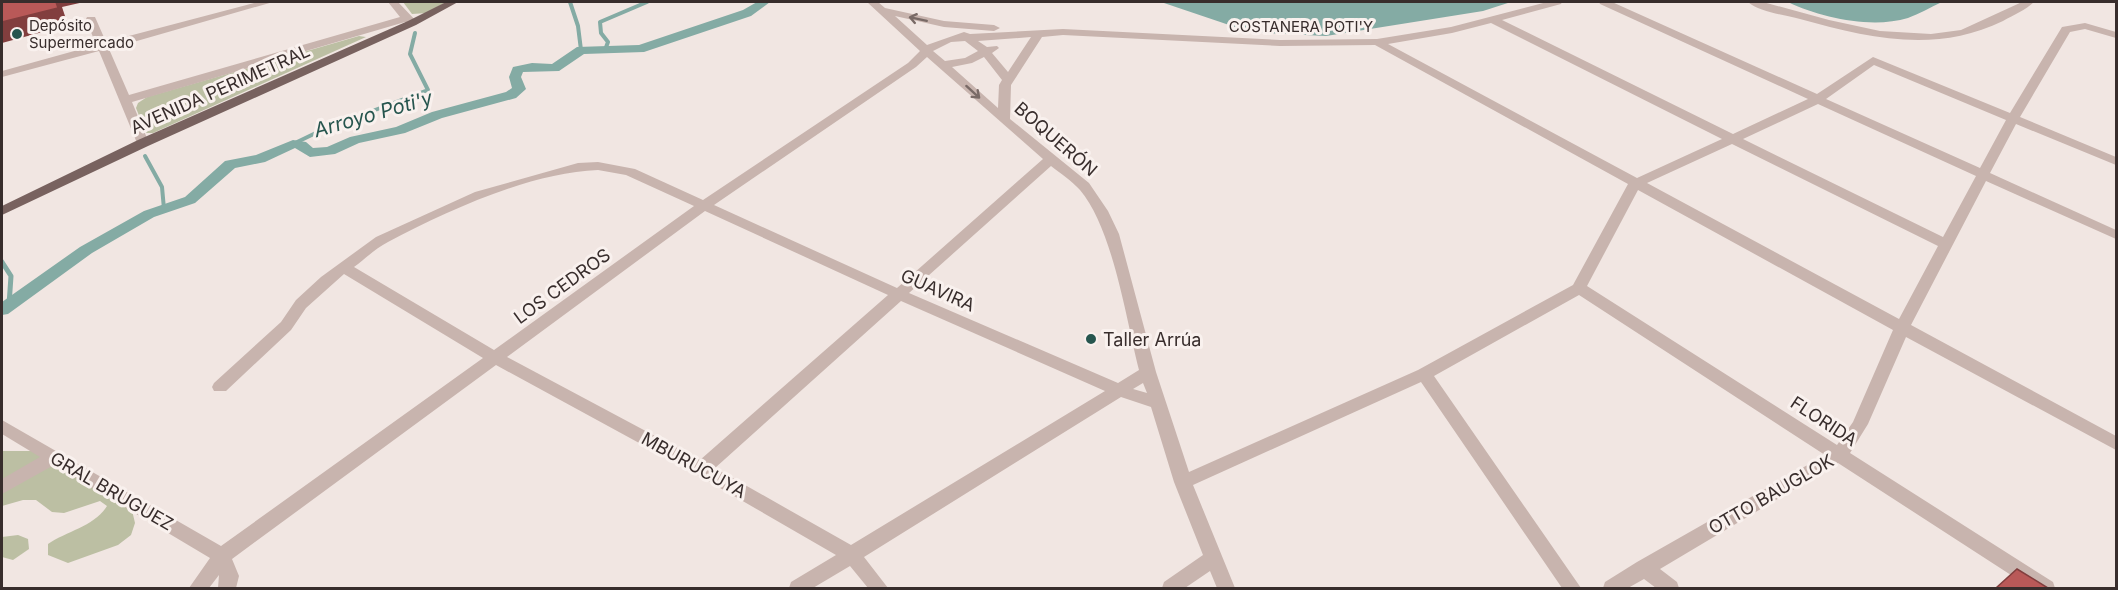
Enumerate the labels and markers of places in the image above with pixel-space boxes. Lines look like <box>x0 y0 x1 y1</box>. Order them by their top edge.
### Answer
place label: Depósito Supermercado <box>29 16 134 52</box>
marker: Depósito Supermercado <box>10 27 24 41</box>
place label: Taller Arrúa <box>1103 329 1201 350</box>
marker: Taller Arrúa <box>1084 332 1098 346</box>

